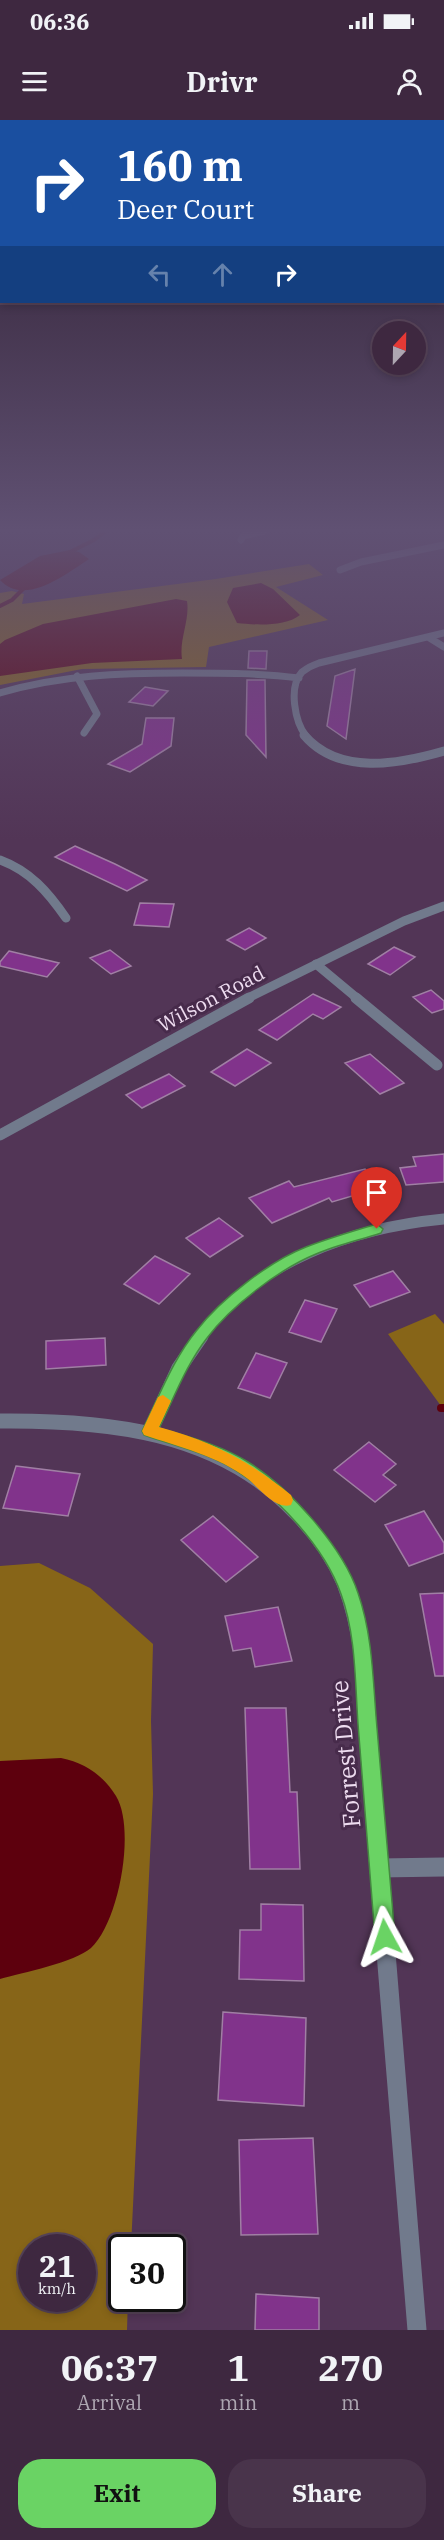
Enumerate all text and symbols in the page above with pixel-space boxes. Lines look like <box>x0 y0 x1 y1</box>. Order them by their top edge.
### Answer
text: 06:36 <box>30 7 89 36</box>
text: Drivr <box>186 64 258 99</box>
icon: menu <box>18 65 51 98</box>
icon: person <box>393 65 426 98</box>
text: 160 m <box>117 138 243 193</box>
icon: right <box>18 144 96 222</box>
text: Deer Court <box>117 191 254 226</box>
icon: left <box>143 258 176 291</box>
icon: ahead <box>206 258 239 291</box>
icon: right <box>269 258 302 291</box>
north arrow <box>372 321 426 375</box>
map controls <box>372 321 426 375</box>
street label: Wilson Road <box>153 959 269 1038</box>
pin <box>351 1167 402 1229</box>
icon: arrive <box>360 1176 393 1209</box>
street label: Forrest Drive <box>323 1679 367 1829</box>
position arrow <box>353 1905 417 1969</box>
speed limit sign: 30 <box>108 2234 186 2312</box>
text: 21 <box>39 2246 75 2285</box>
text: km/h <box>38 2279 76 2298</box>
text: 06:37 <box>61 2344 158 2391</box>
text: 1 <box>227 2344 249 2391</box>
text: 270 <box>318 2344 383 2391</box>
text: Arrival <box>77 2389 142 2416</box>
text: min <box>219 2389 257 2416</box>
text: m <box>341 2389 360 2416</box>
button: Exit <box>18 2459 216 2528</box>
button: Share <box>228 2459 426 2528</box>

